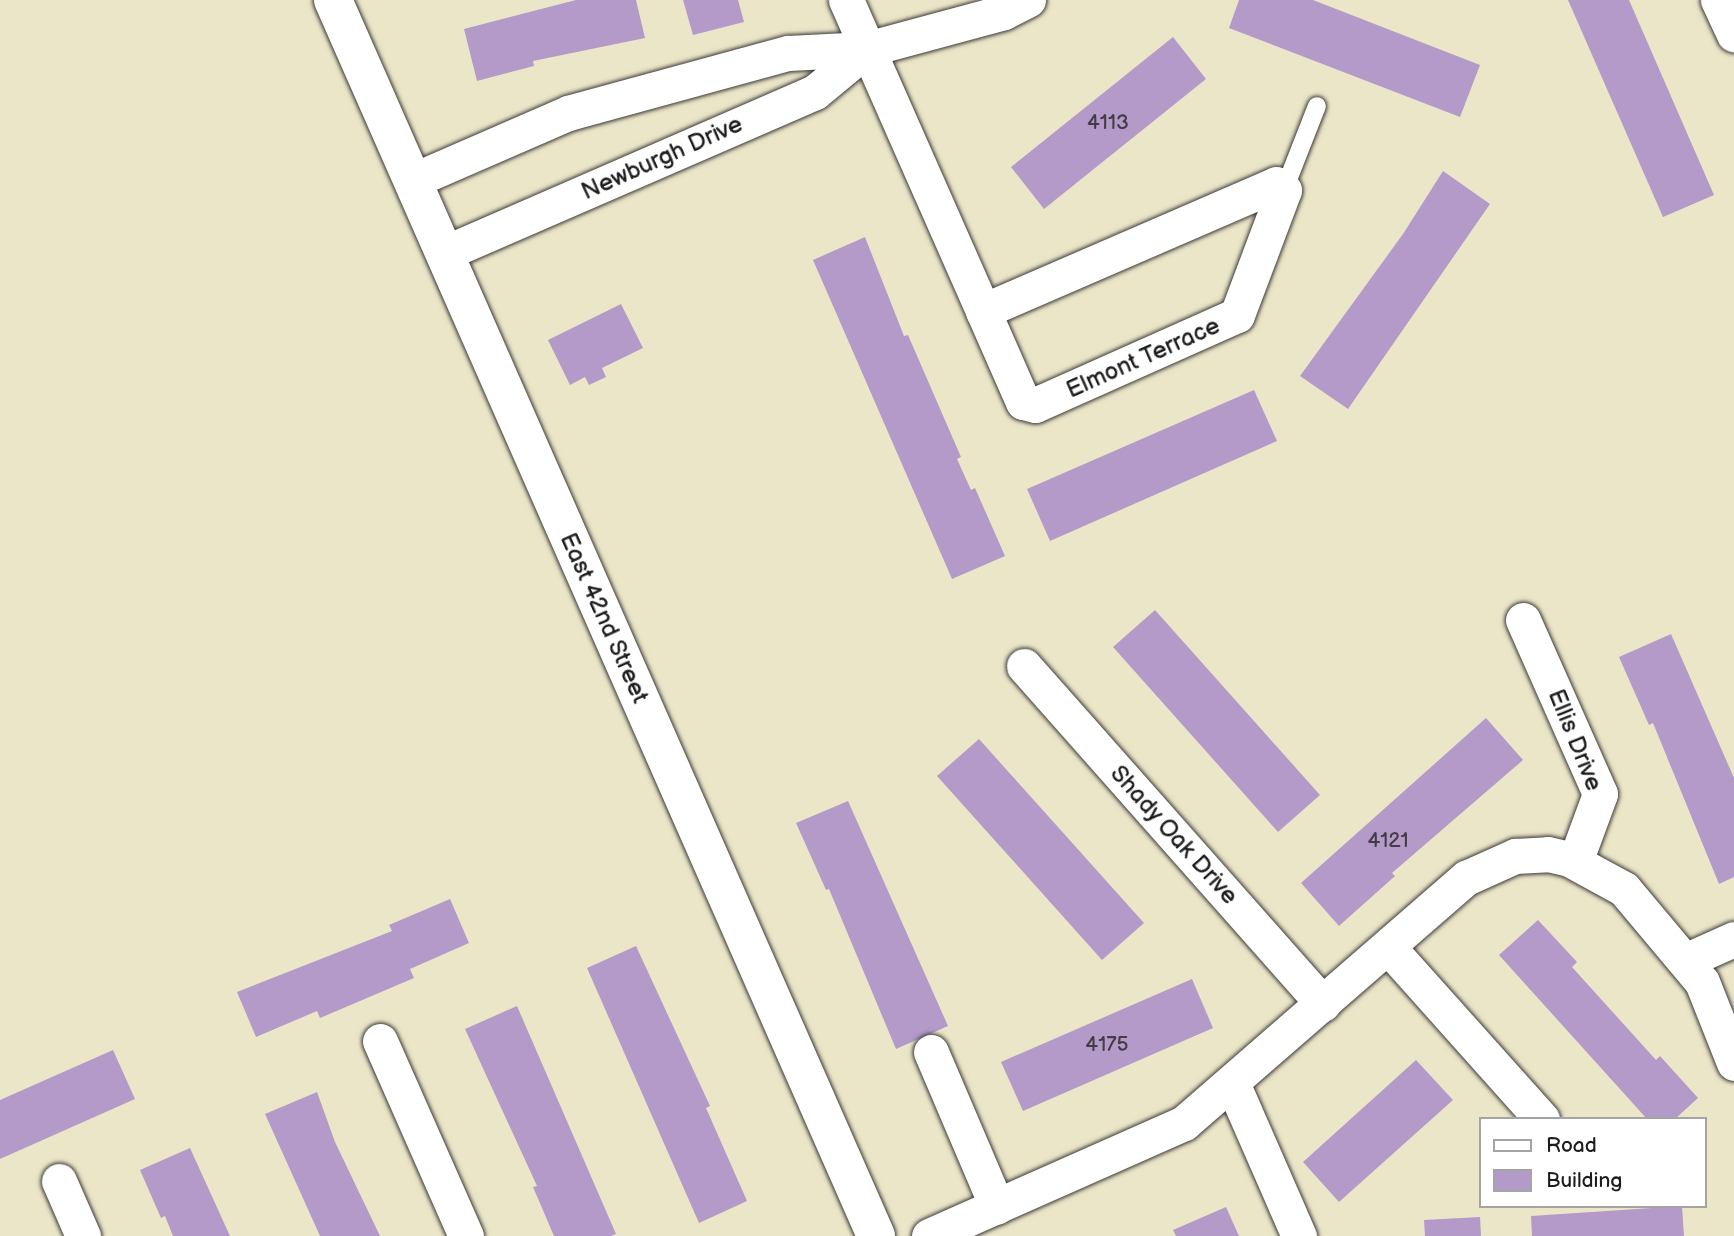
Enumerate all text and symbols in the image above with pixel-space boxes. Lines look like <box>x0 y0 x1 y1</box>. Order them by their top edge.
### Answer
street label: Newburgh Drive <box>577 110 747 206</box>
house number: 4113 <box>1087 110 1129 136</box>
street label: Elmont Terrace <box>1062 311 1224 405</box>
street label: East 42nd Street <box>554 528 654 708</box>
street label: Ellis Drive <box>1542 685 1608 795</box>
street label: Shady Oak Drive <box>1104 759 1244 911</box>
house number: 4121 <box>1367 828 1409 854</box>
house number: 4175 <box>1085 1032 1129 1058</box>
legend <box>1478 1117 1706 1208</box>
text: Road <box>1546 1133 1597 1158</box>
text: Building <box>1546 1168 1622 1193</box>

